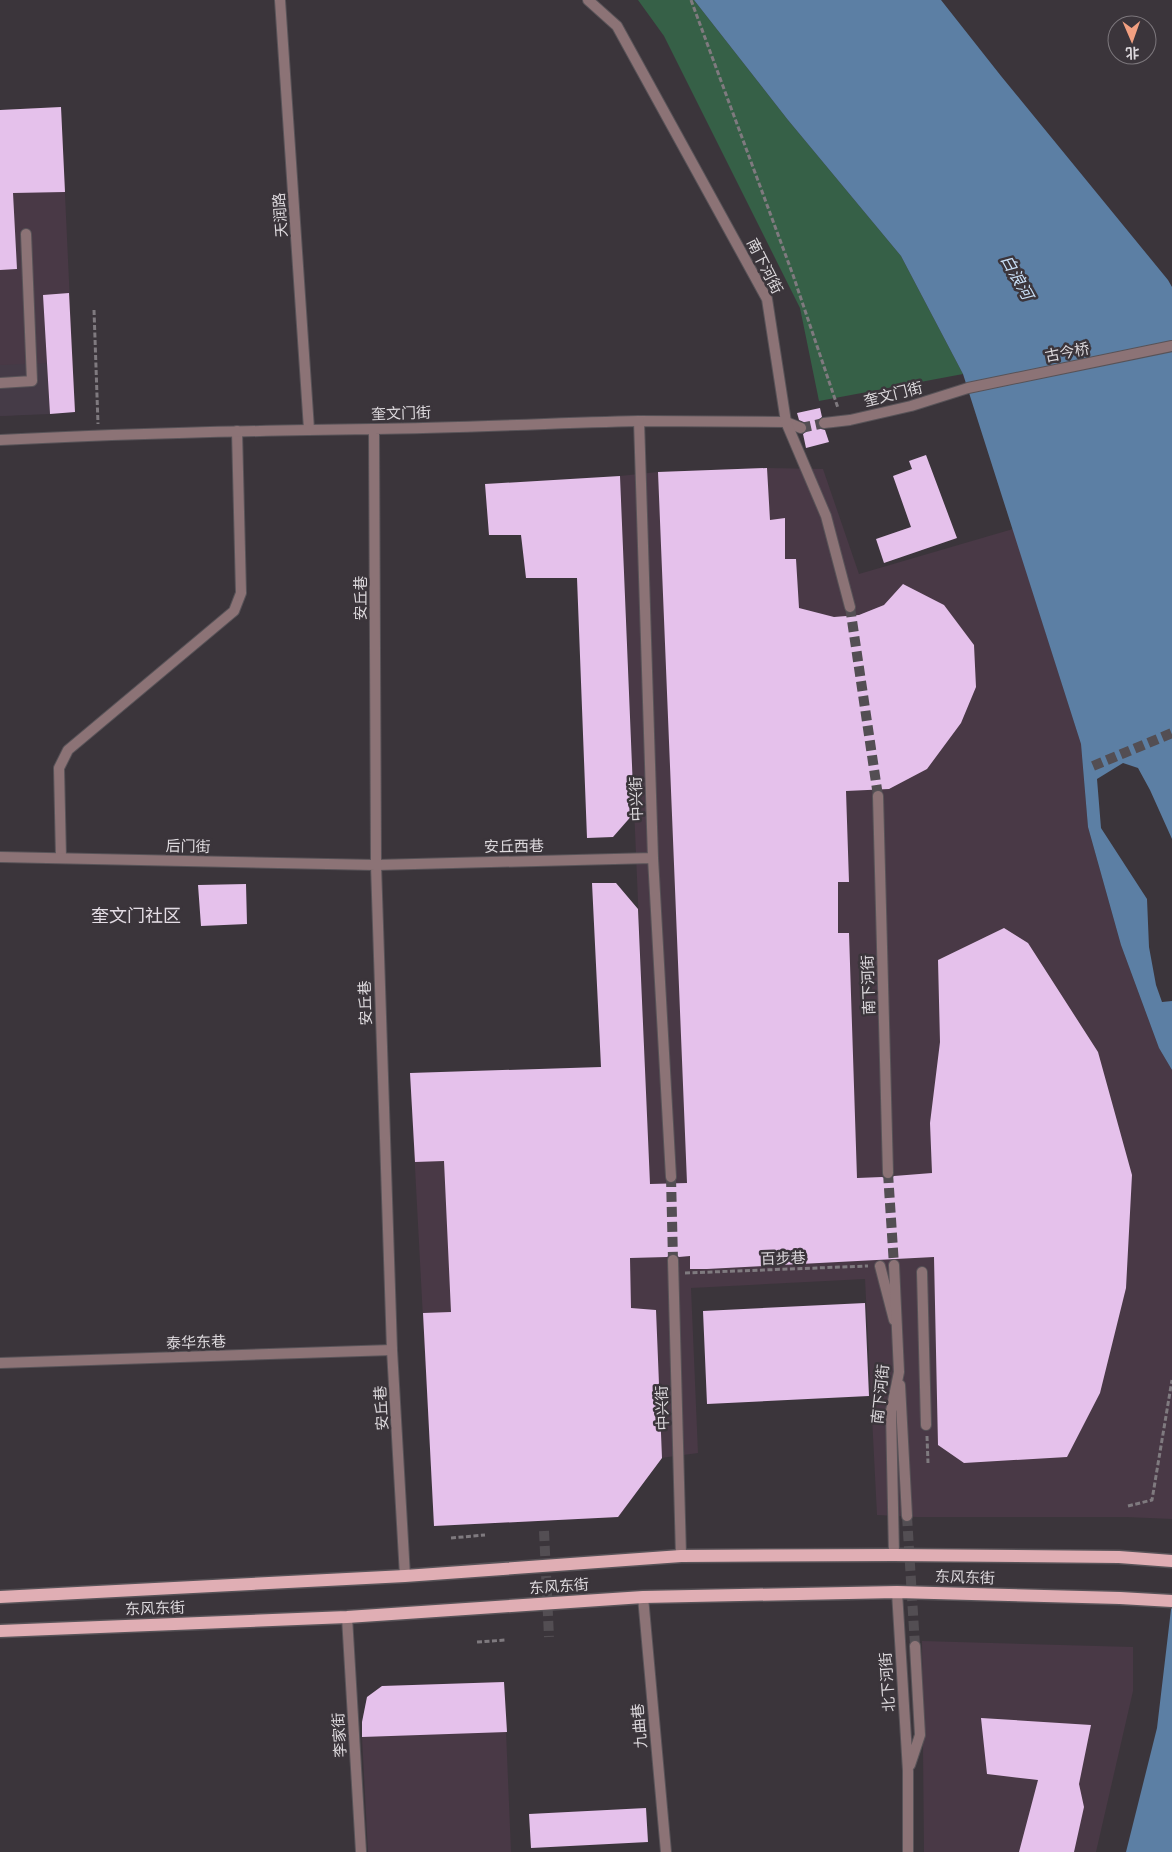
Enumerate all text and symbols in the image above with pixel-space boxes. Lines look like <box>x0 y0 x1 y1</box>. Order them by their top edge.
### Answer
north arrow <box>1107 15 1157 65</box>
text: 北 <box>1125 44 1140 62</box>
street label: 天润路 <box>269 192 291 238</box>
street label: 南下河街 <box>743 235 787 297</box>
water label: 白浪河 <box>997 251 1038 305</box>
street label: 古今桥 <box>1043 338 1091 366</box>
street label: 奎文门街 <box>862 378 924 410</box>
street label: 奎文门街 <box>371 402 431 424</box>
street label: 安丘巷 <box>351 575 370 621</box>
street label: 中兴街 <box>626 776 646 822</box>
street label: 后门街 <box>165 836 211 856</box>
street label: 安丘西巷 <box>484 836 544 856</box>
district label: 奎文门社区 <box>91 905 181 927</box>
street label: 南下河街 <box>857 955 879 1015</box>
street label: 安丘巷 <box>355 980 375 1026</box>
street label: 百步巷 <box>760 1248 806 1268</box>
street label: 泰华东巷 <box>166 1331 226 1353</box>
street label: 南下河街 <box>867 1363 893 1425</box>
street label: 安丘巷 <box>370 1385 392 1431</box>
street label: 中兴街 <box>652 1385 672 1431</box>
street label: 东风东街 <box>935 1566 995 1588</box>
street label: 东风东街 <box>528 1574 590 1598</box>
street label: 东风东街 <box>125 1597 185 1619</box>
street label: 北下河街 <box>875 1651 899 1713</box>
street label: 九曲巷 <box>628 1703 650 1749</box>
street label: 李家街 <box>328 1712 350 1758</box>

